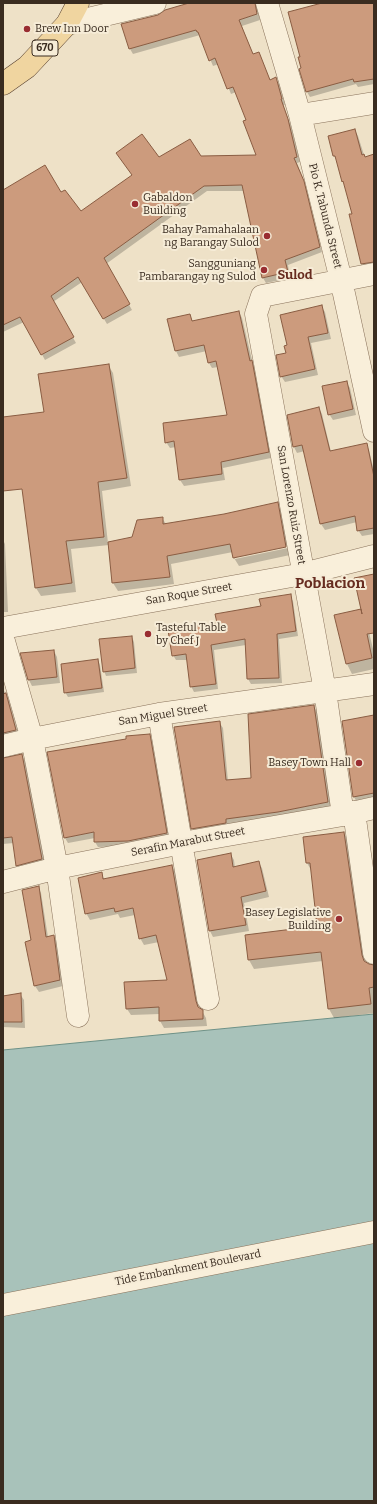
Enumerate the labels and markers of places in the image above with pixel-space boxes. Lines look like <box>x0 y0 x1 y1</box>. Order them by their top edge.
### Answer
place label: Brew Inn Door <box>35 22 109 36</box>
marker: Brew Inn Door <box>22 24 32 34</box>
place label: Gabaldon Building <box>143 191 192 217</box>
marker: Gabaldon Building <box>130 199 140 209</box>
place label: Bahay Pamahalaan ng Barangay Sulod <box>162 223 259 249</box>
marker: Bahay Pamahalaan ng Barangay Sulod <box>262 231 272 241</box>
place label: Sangguniang Pambarangay ng Sulod <box>139 257 256 283</box>
marker: Sangguniang Pambarangay ng Sulod <box>259 265 269 275</box>
place label: Tasteful Table by Chef J <box>156 621 226 647</box>
marker: Tasteful Table by Chef J <box>143 629 153 639</box>
place label: Basey Town Hall <box>268 756 351 770</box>
marker: Basey Town Hall <box>354 758 364 768</box>
place label: Basey Legislative Building <box>245 906 331 932</box>
marker: Basey Legislative Building <box>334 914 344 924</box>

